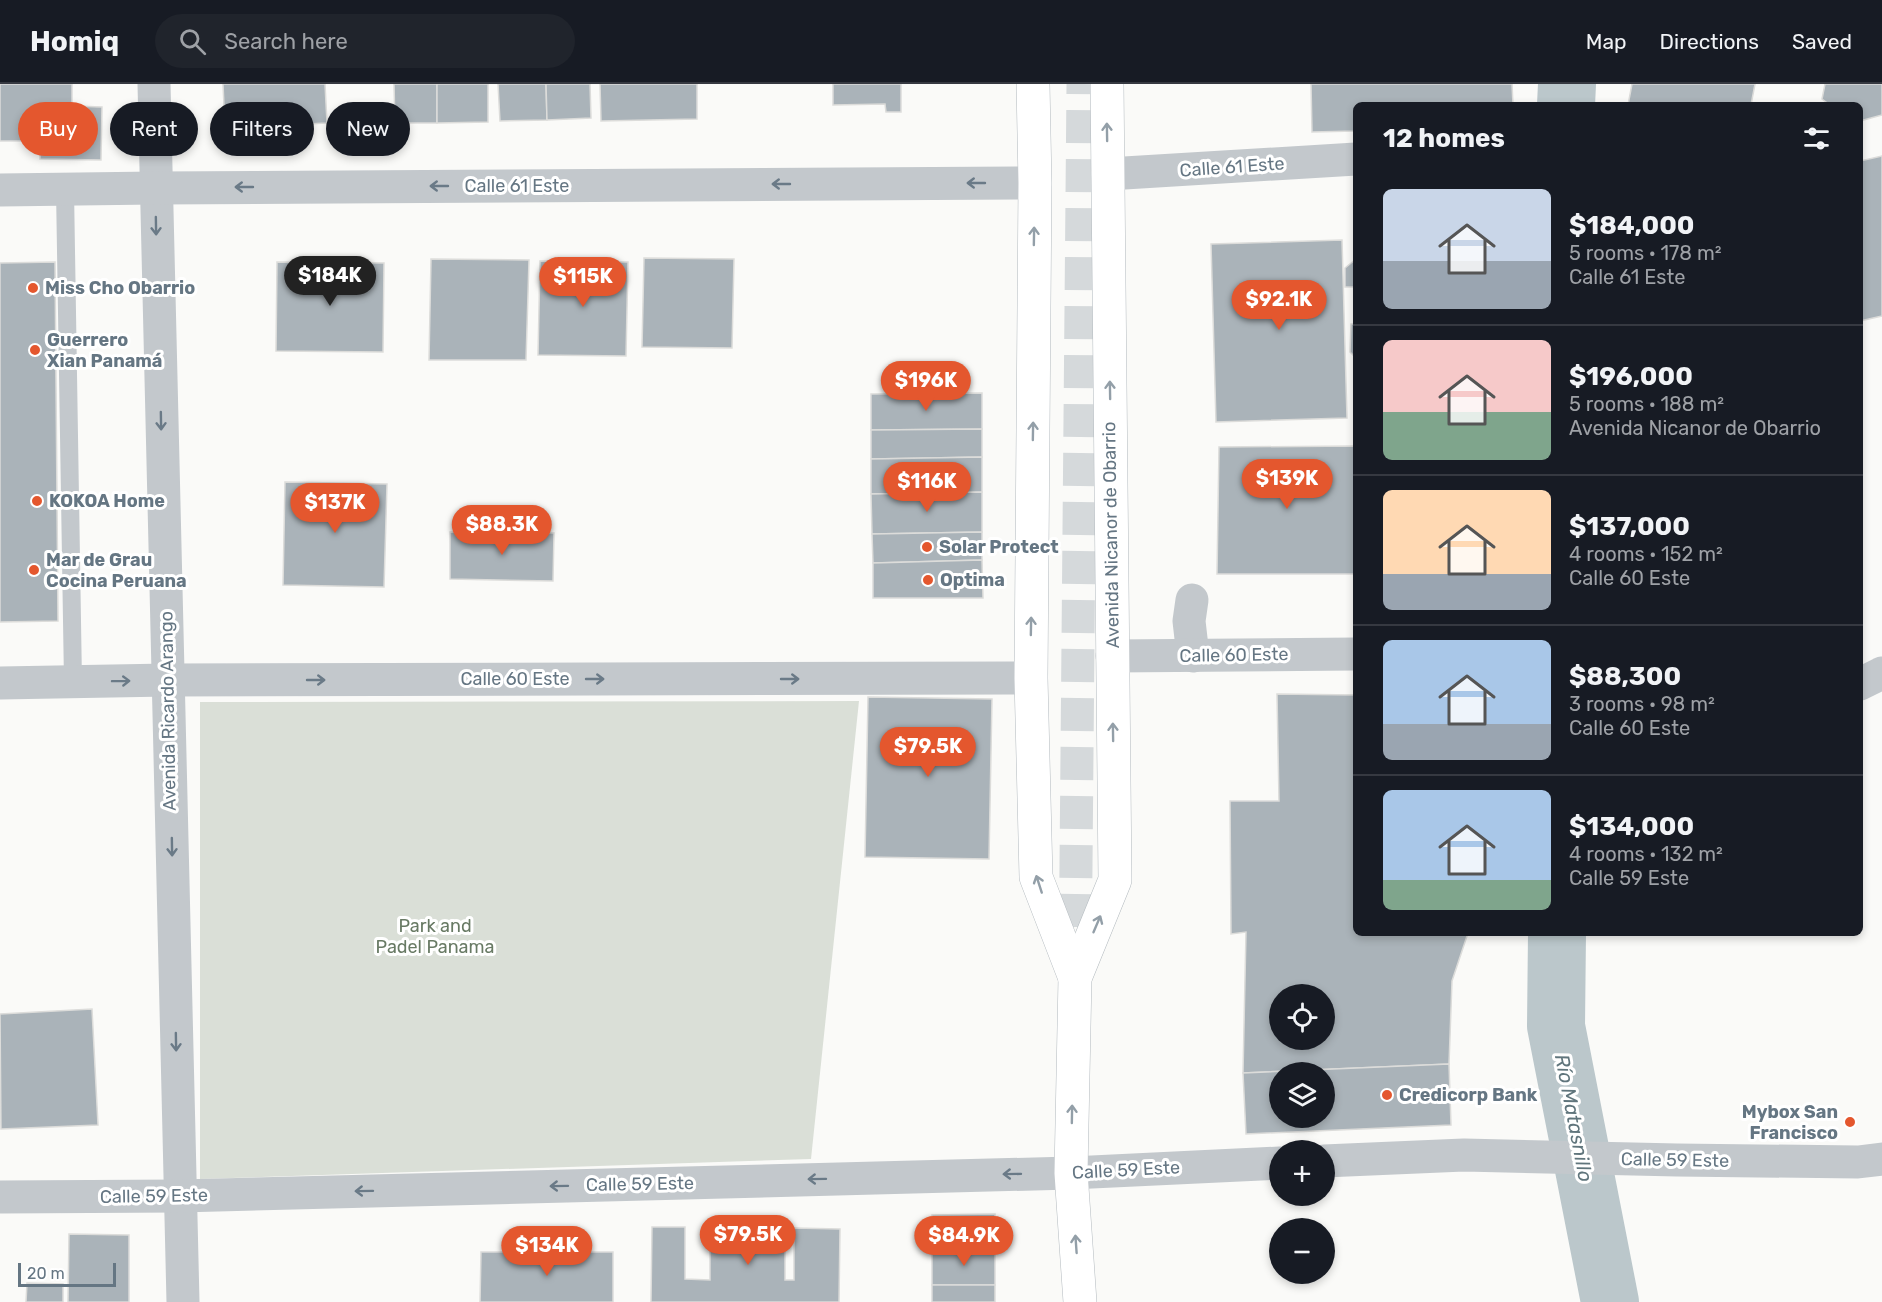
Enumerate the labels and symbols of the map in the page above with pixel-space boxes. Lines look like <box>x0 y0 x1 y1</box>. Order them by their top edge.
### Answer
one-way arrow <box>1102 123 1113 143</box>
street label: Calle 61 Este <box>1179 152 1285 182</box>
street label: Calle 61 Este <box>465 175 569 197</box>
one-way arrow <box>967 177 987 189</box>
one-way arrow <box>772 178 792 190</box>
one-way arrow <box>430 180 450 192</box>
one-way arrow <box>235 181 255 193</box>
one-way arrow <box>151 216 162 236</box>
one-way arrow <box>1029 227 1040 247</box>
pin: $184K <box>288 256 372 307</box>
pin: $115K <box>541 257 625 308</box>
place label: Miss Cho Obarrio <box>45 277 195 299</box>
pin: $92.1K <box>1230 280 1328 331</box>
marker: Miss Cho Obarrio <box>26 281 40 295</box>
place label: Guerrero Xian Panamá <box>47 329 162 372</box>
marker: Guerrero Xian Panamá <box>28 343 42 357</box>
pin: $196K <box>884 361 968 412</box>
one-way arrow <box>1104 381 1116 401</box>
one-way arrow <box>155 411 167 431</box>
street label: Avenida Nicanor de Obarrio <box>1098 421 1124 649</box>
one-way arrow <box>1027 422 1039 442</box>
pin: $139K <box>1245 459 1329 510</box>
pin: $116K <box>885 462 969 513</box>
pin: $137K <box>293 483 377 534</box>
place label: KOKOA Home <box>49 490 165 512</box>
marker: KOKOA Home <box>30 494 44 508</box>
pin: $88.3K <box>453 505 551 556</box>
place label: Solar Protect <box>939 536 1059 558</box>
marker: Solar Protect <box>920 540 934 554</box>
place label: Mar de Grau Cocina Peruana <box>46 549 187 592</box>
marker: Mar de Grau Cocina Peruana <box>27 563 41 577</box>
place label: Optima <box>940 569 1005 591</box>
marker: Optima <box>921 573 935 587</box>
street label: Avenida Ricardo Arango <box>155 611 181 811</box>
one-way arrow <box>1025 617 1037 637</box>
street label: Calle 60 Este <box>1179 643 1289 667</box>
street label: Calle 60 Este <box>460 668 570 690</box>
one-way arrow <box>585 673 605 685</box>
one-way arrow <box>780 673 800 685</box>
one-way arrow <box>306 674 326 686</box>
one-way arrow <box>111 675 131 687</box>
one-way arrow <box>1107 723 1119 743</box>
pin: $79.5K <box>879 727 977 778</box>
one-way arrow <box>166 837 177 857</box>
one-way arrow <box>1033 875 1044 894</box>
park label: Park and Padel Panama <box>376 915 495 958</box>
one-way arrow <box>1092 915 1103 933</box>
one-way arrow <box>171 1032 182 1052</box>
water label: Río Matasnillo <box>1550 1052 1598 1184</box>
place label: Credicorp Bank <box>1399 1084 1538 1106</box>
marker: Credicorp Bank <box>1380 1088 1394 1102</box>
place label: Mybox San Francisco <box>1742 1101 1838 1144</box>
one-way arrow <box>1066 1105 1078 1125</box>
marker: Mybox San Francisco <box>1843 1115 1857 1129</box>
street label: Calle 59 Este <box>1621 1148 1729 1172</box>
street label: Calle 59 Este <box>1071 1156 1181 1184</box>
one-way arrow <box>1003 1168 1023 1180</box>
street label: Calle 59 Este <box>586 1172 694 1196</box>
one-way arrow <box>808 1173 828 1185</box>
one-way arrow <box>550 1180 570 1192</box>
street label: Calle 59 Este <box>100 1184 208 1208</box>
one-way arrow <box>355 1185 375 1197</box>
pin: $79.5K <box>699 1215 797 1266</box>
pin: $84.9K <box>915 1216 1013 1267</box>
pin: $134K <box>505 1226 589 1277</box>
one-way arrow <box>1070 1234 1081 1254</box>
scale bar <box>18 1260 116 1288</box>

